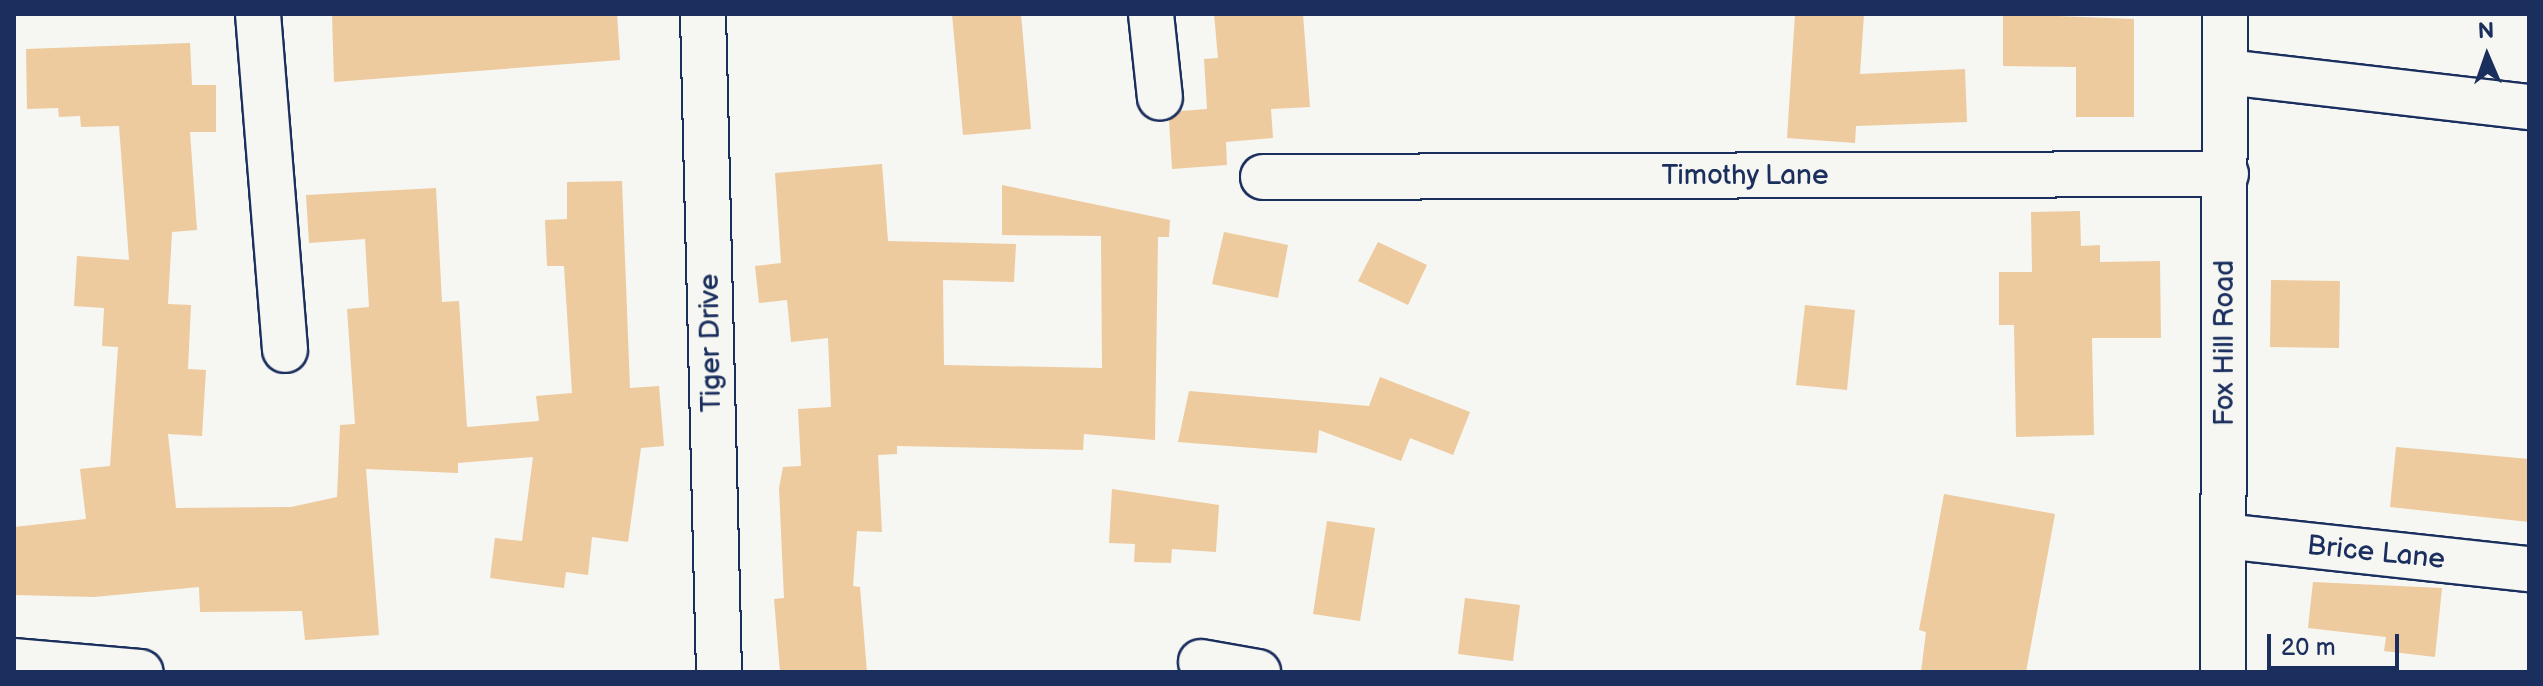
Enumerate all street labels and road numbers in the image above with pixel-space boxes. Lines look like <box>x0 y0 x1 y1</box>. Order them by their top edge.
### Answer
street label: Timothy Lane <box>1661 159 1829 193</box>
street label: Fox Hill Road <box>2208 260 2242 426</box>
street label: Tiger Drive <box>693 273 729 413</box>
street label: Brice Lane <box>2305 529 2447 577</box>

